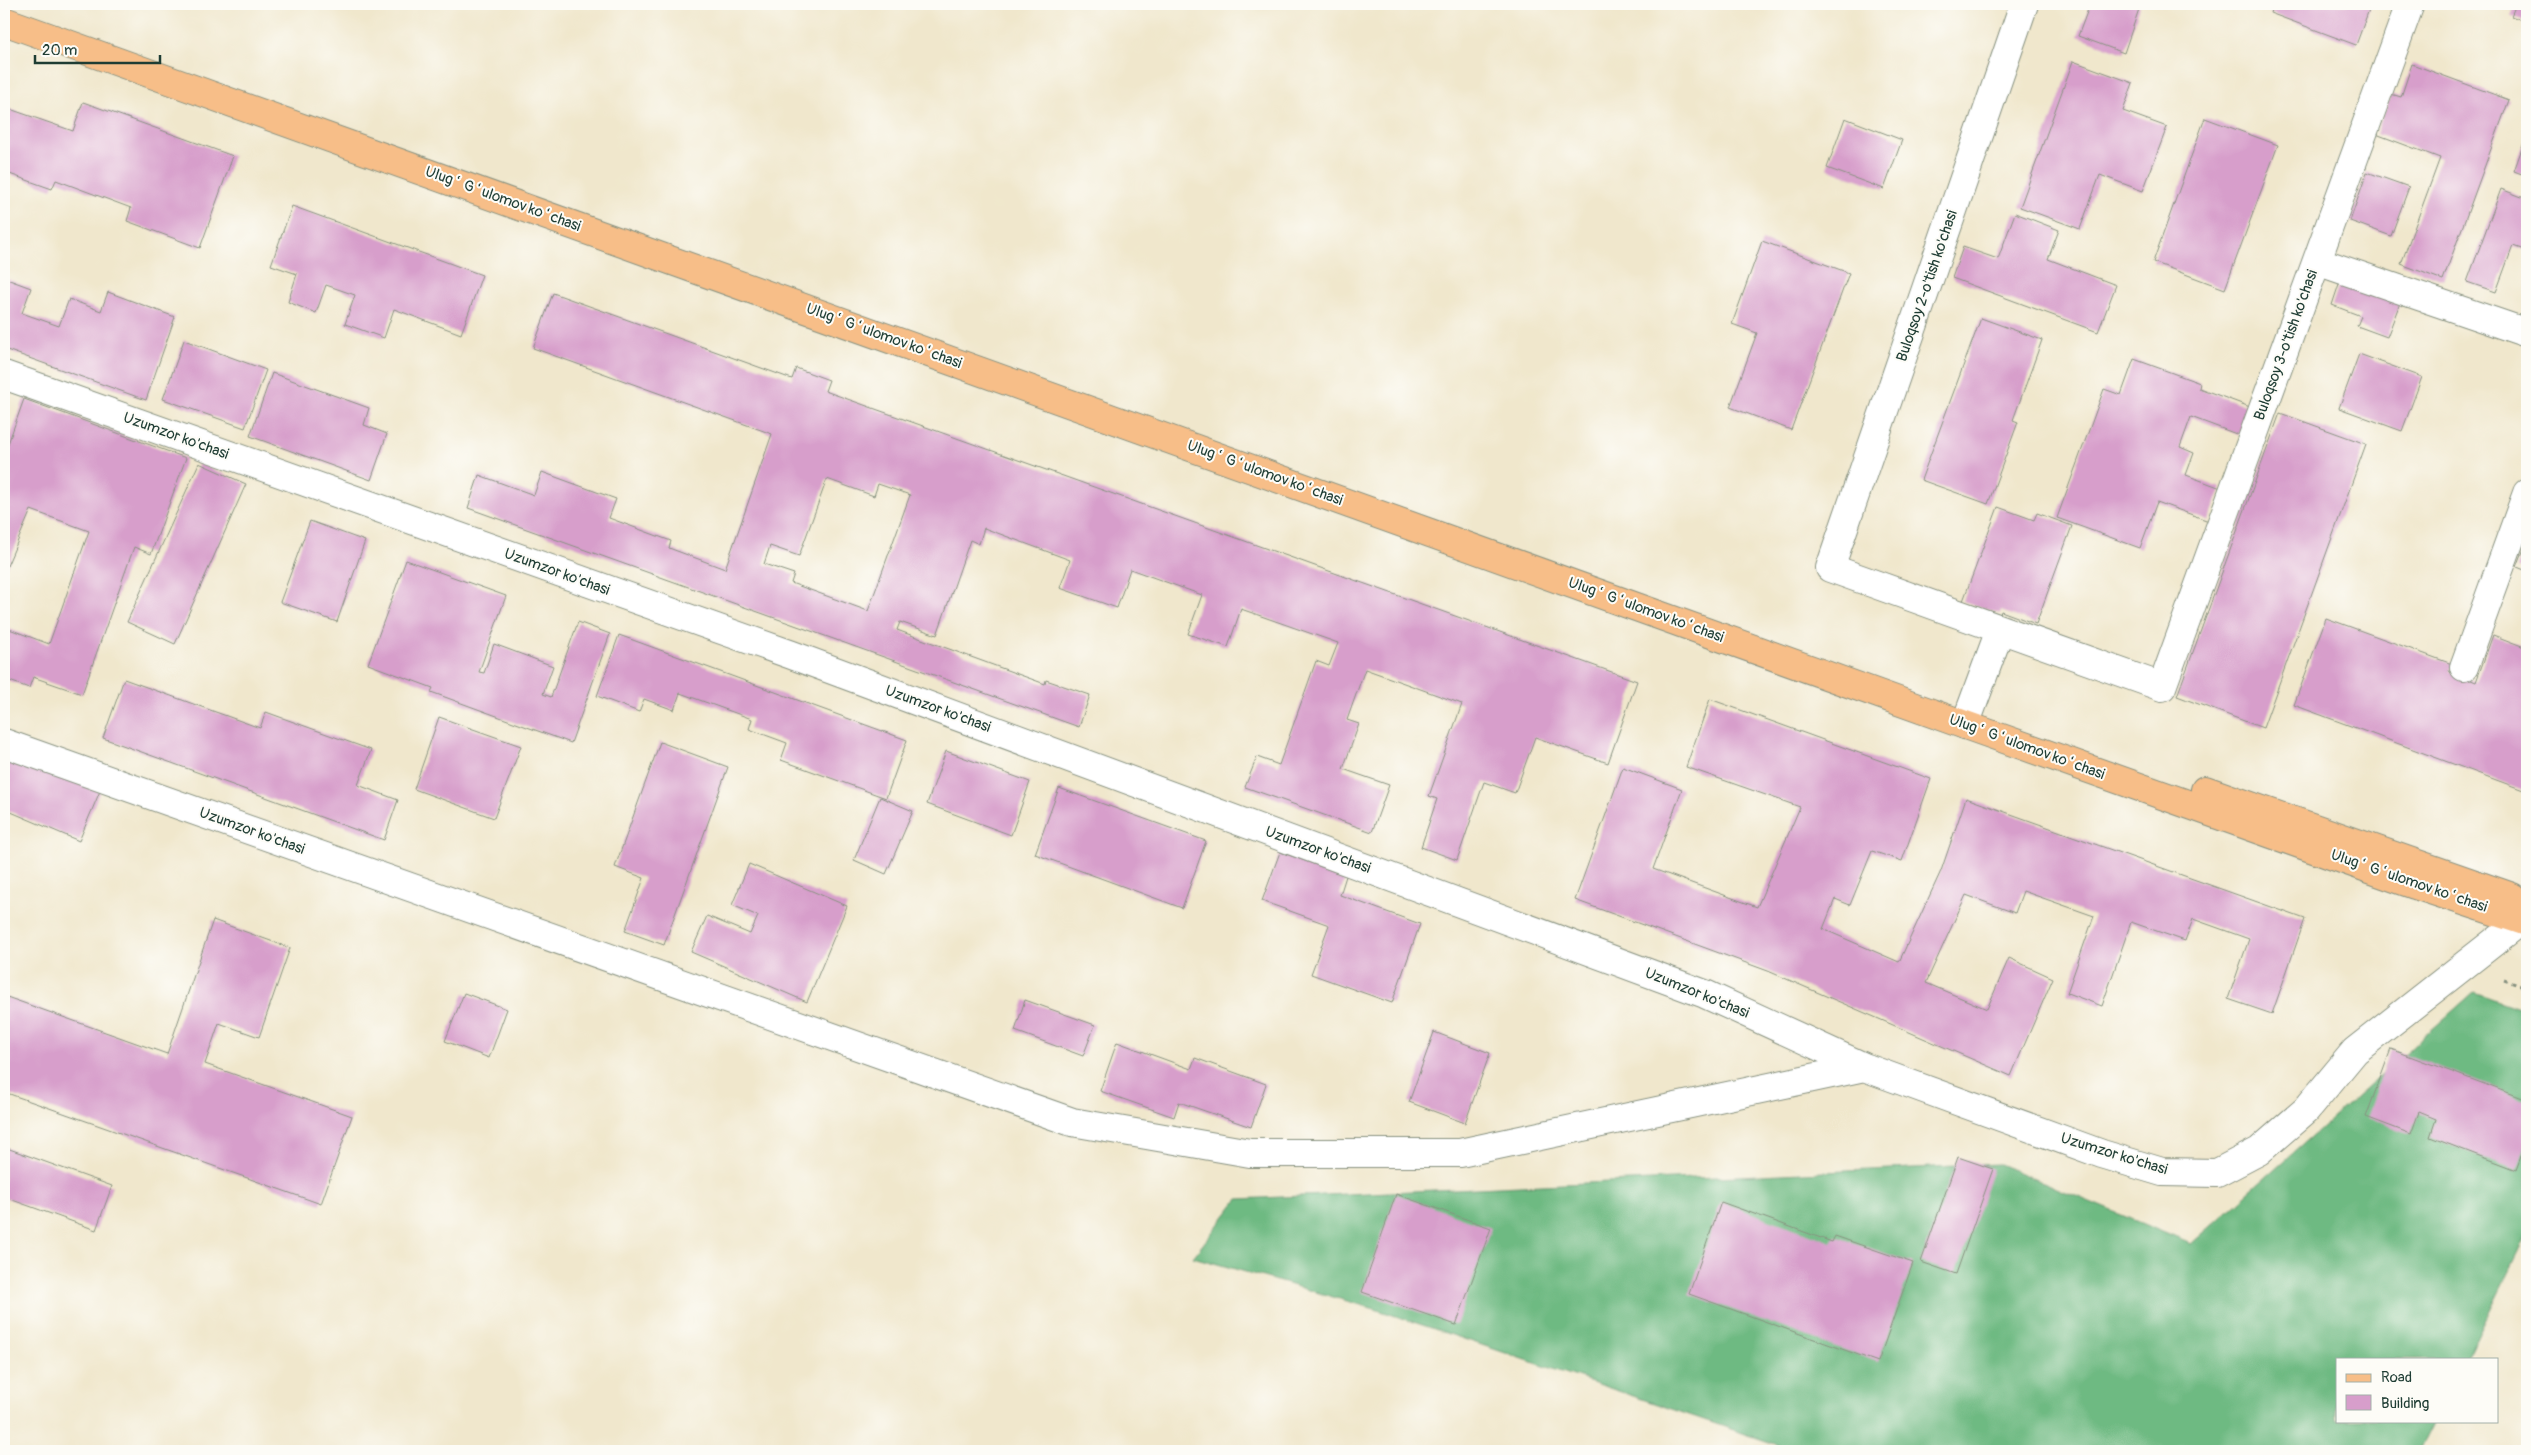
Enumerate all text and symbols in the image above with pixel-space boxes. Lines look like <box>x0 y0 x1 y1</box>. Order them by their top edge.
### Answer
scale bar <box>35 32 160 64</box>
text: 20 m <box>42 41 77 60</box>
street label: Ulugʻ Gʻulomov koʻchasi <box>423 162 584 236</box>
street label: Buloqsoy 2-o'tish ko'chasi <box>1892 207 1962 364</box>
street label: Buloqsoy 3-o'tish ko'chasi <box>2250 267 2322 423</box>
street label: Ulugʻ Gʻulomov koʻchasi <box>804 299 965 373</box>
street label: Uzumzor ko'chasi <box>121 408 232 464</box>
street label: Ulugʻ Gʻulomov koʻchasi <box>1185 436 1346 510</box>
street label: Uzumzor ko'chasi <box>502 544 613 600</box>
street label: Ulugʻ Gʻulomov koʻchasi <box>1566 573 1727 647</box>
street label: Uzumzor ko'chasi <box>883 681 994 737</box>
street label: Ulugʻ Gʻulomov koʻchasi <box>1947 710 2108 784</box>
street label: Uzumzor ko'chasi <box>197 803 308 859</box>
street label: Uzumzor ko'chasi <box>1263 822 1374 878</box>
street label: Ulugʻ Gʻulomov koʻchasi <box>2328 845 2490 917</box>
street label: Uzumzor ko'chasi <box>1642 963 1752 1023</box>
street label: Uzumzor ko'chasi <box>2058 1129 2170 1179</box>
legend <box>2336 1358 2498 1422</box>
text: Road <box>2381 1368 2412 1387</box>
text: Building <box>2381 1394 2429 1413</box>

